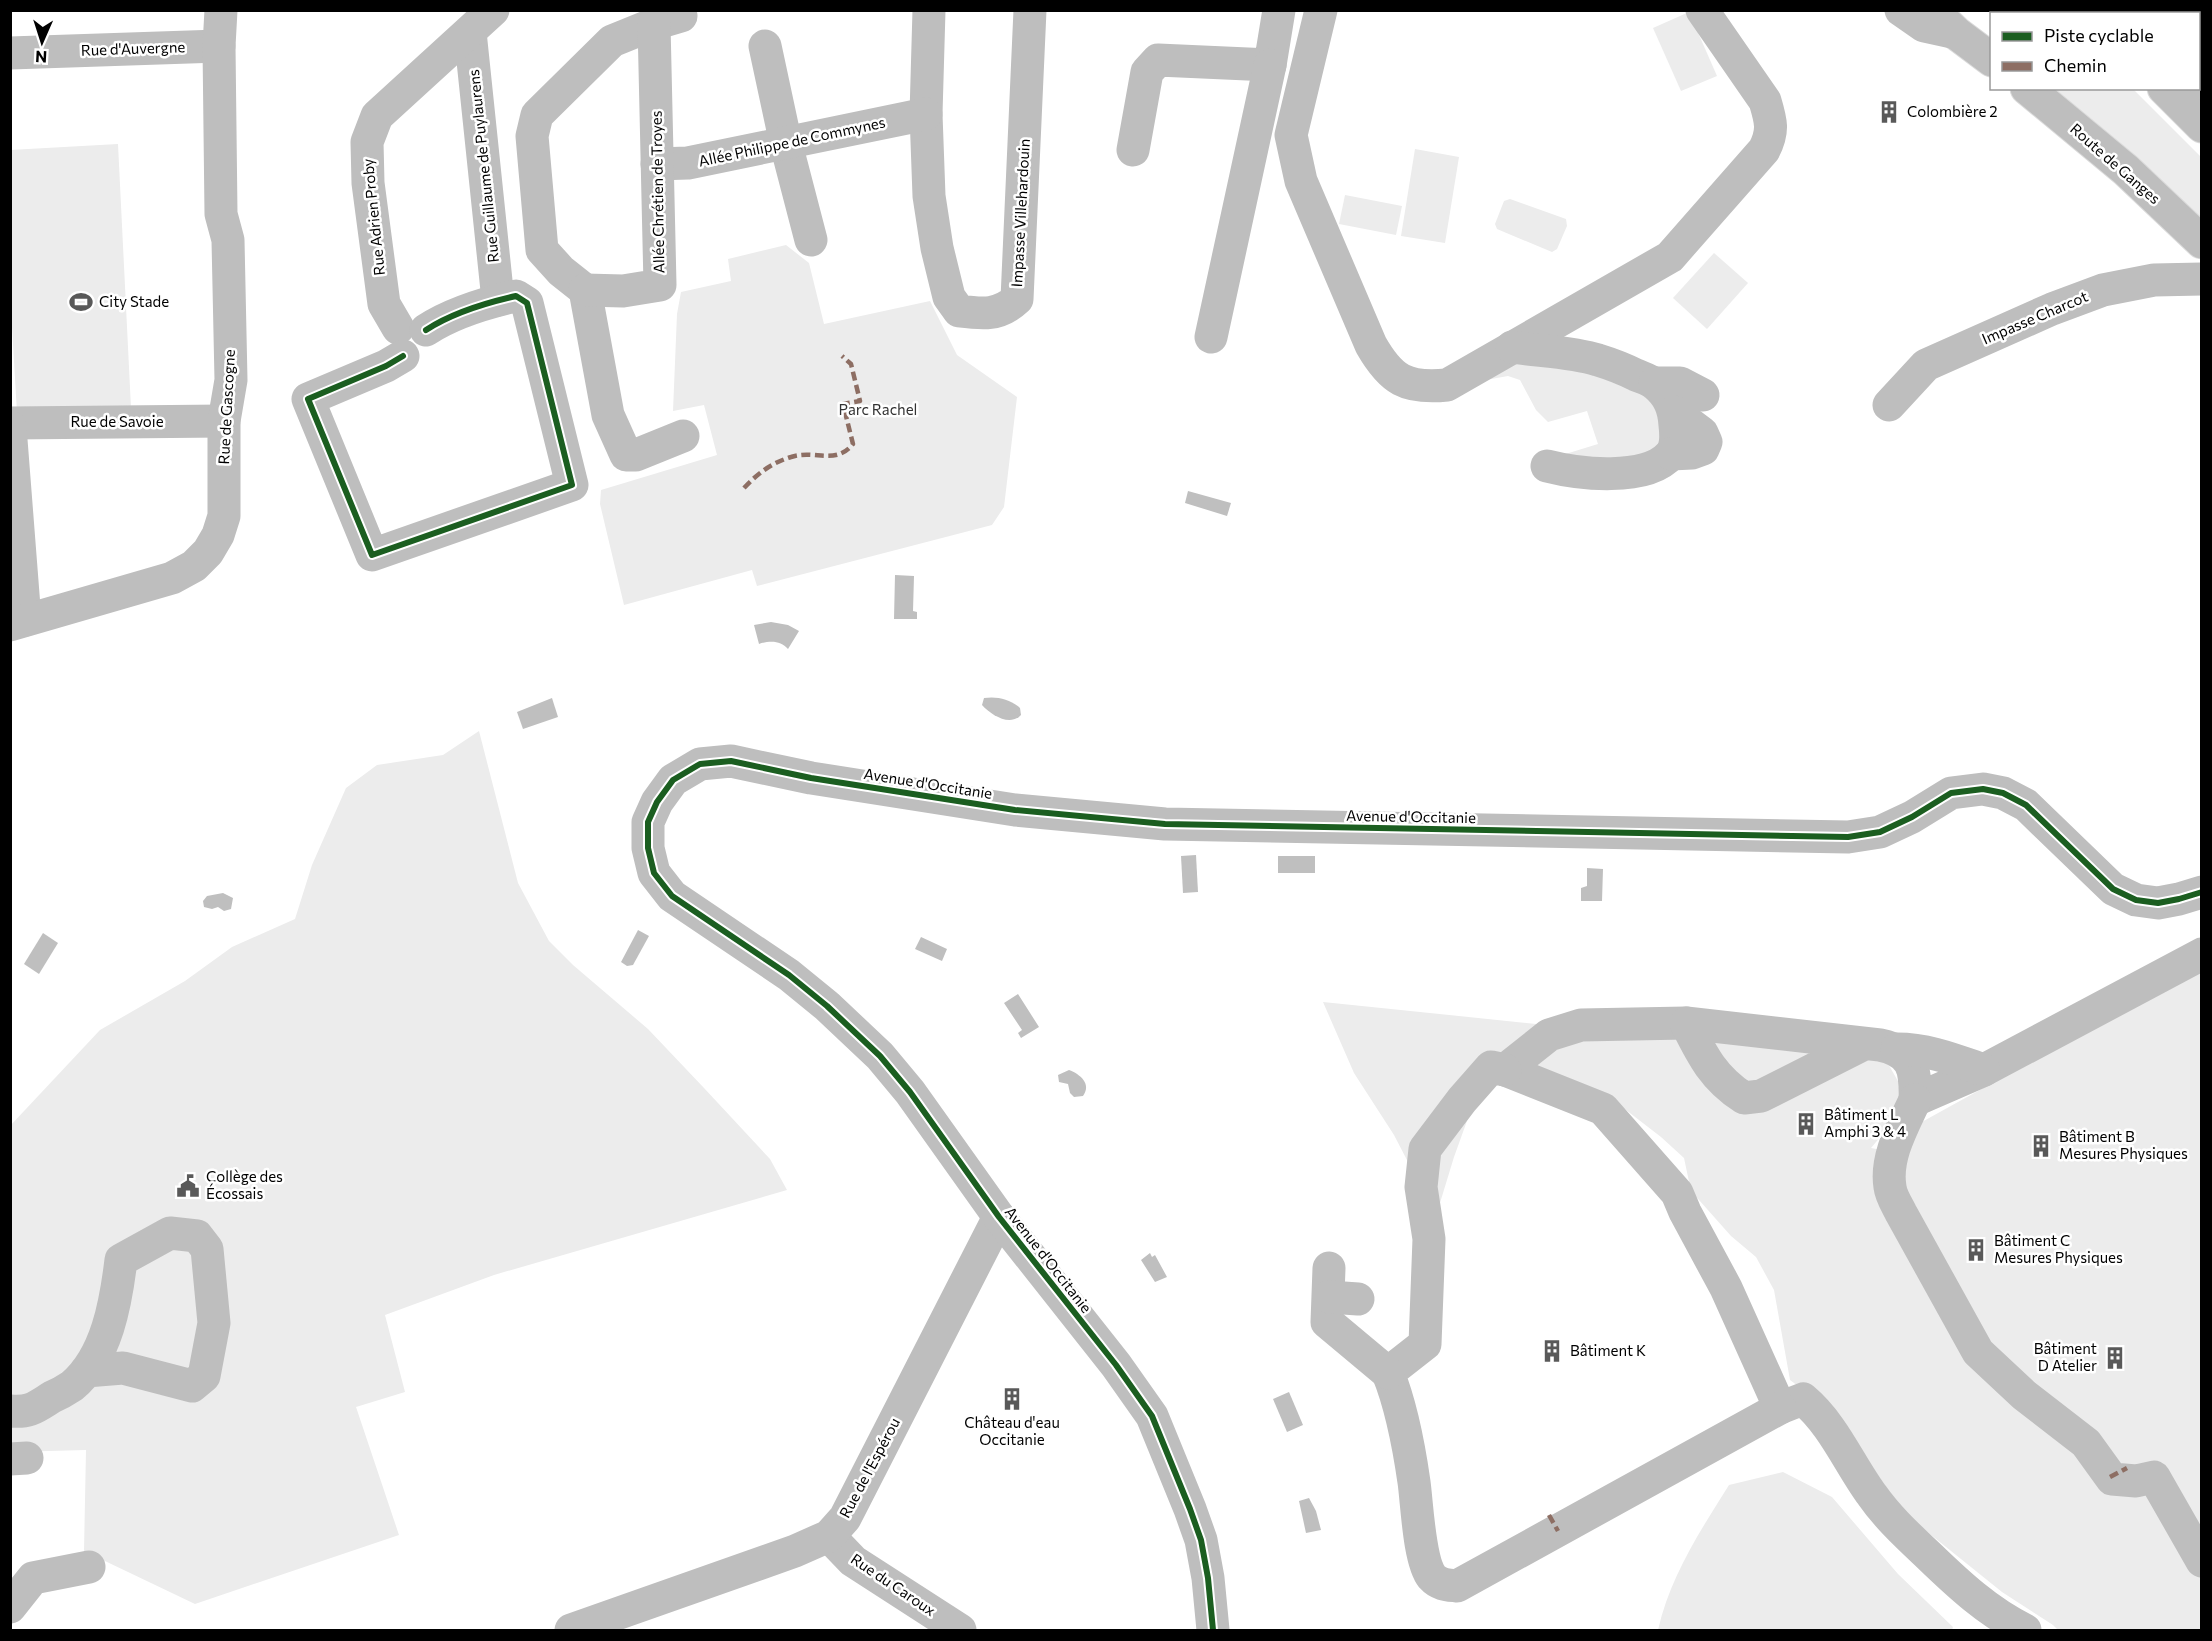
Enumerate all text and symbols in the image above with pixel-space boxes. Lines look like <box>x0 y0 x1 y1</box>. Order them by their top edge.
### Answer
north arrow <box>12 12 72 72</box>
legend <box>1990 12 2200 90</box>
text: Piste cyclable <box>2044 24 2154 46</box>
street label: Rue d'Auvergne <box>80 37 186 59</box>
text: N <box>35 48 48 67</box>
text: Chemin <box>2044 54 2107 76</box>
street label: Rue Guillaume de Puylaurens <box>464 68 502 264</box>
building icon: Colombière 2 <box>1876 99 1902 125</box>
place label: Colombière 2 <box>1907 102 1998 120</box>
street label: Allée Chrétien de Troyes <box>647 110 667 274</box>
street label: Allée Philippe de Commynes <box>697 112 887 170</box>
street label: Route de Ganges <box>2067 119 2164 207</box>
street label: Impasse Villehardouin <box>1007 138 1033 288</box>
street label: Rue Adrien Proby <box>358 157 388 277</box>
street label: Impasse Charcot <box>1979 287 2090 347</box>
sports icon: City Stade <box>68 289 94 315</box>
place label: City Stade <box>99 292 169 310</box>
street label: Rue de Gascogne <box>214 349 238 465</box>
park label: Parc Rachel <box>839 400 917 418</box>
street label: Rue de Savoie <box>70 412 164 430</box>
street label: Avenue d'Occitanie <box>863 764 994 802</box>
street label: Avenue d'Occitanie <box>1346 806 1476 826</box>
place label: Bâtiment L Amphi 3 & 4 <box>1824 1105 1906 1140</box>
building icon: Bâtiment L Amphi 3 & 4 <box>1793 1111 1819 1137</box>
place label: Bâtiment B Mesures Physiques <box>2059 1127 2188 1162</box>
building icon: Bâtiment B Mesures Physiques <box>2028 1133 2054 1159</box>
place label: Collège des Écossais <box>206 1167 283 1202</box>
public building icon: Collège des Écossais <box>175 1173 201 1199</box>
street label: Avenue d'Occitanie <box>1002 1203 1096 1316</box>
place label: Bâtiment C Mesures Physiques <box>1994 1231 2123 1266</box>
building icon: Bâtiment C Mesures Physiques <box>1963 1237 1989 1263</box>
building icon: Bâtiment K <box>1539 1338 1565 1364</box>
place label: Bâtiment D Atelier <box>2034 1339 2097 1374</box>
place label: Bâtiment K <box>1570 1341 1646 1359</box>
building icon: Bâtiment D Atelier <box>2102 1345 2128 1371</box>
building icon: Château d'eau Occitanie <box>999 1386 1025 1412</box>
place label: Château d'eau Occitanie <box>964 1413 1060 1448</box>
street label: Rue de l'Espérou <box>835 1414 903 1521</box>
street label: Rue du Caroux <box>848 1549 939 1619</box>

